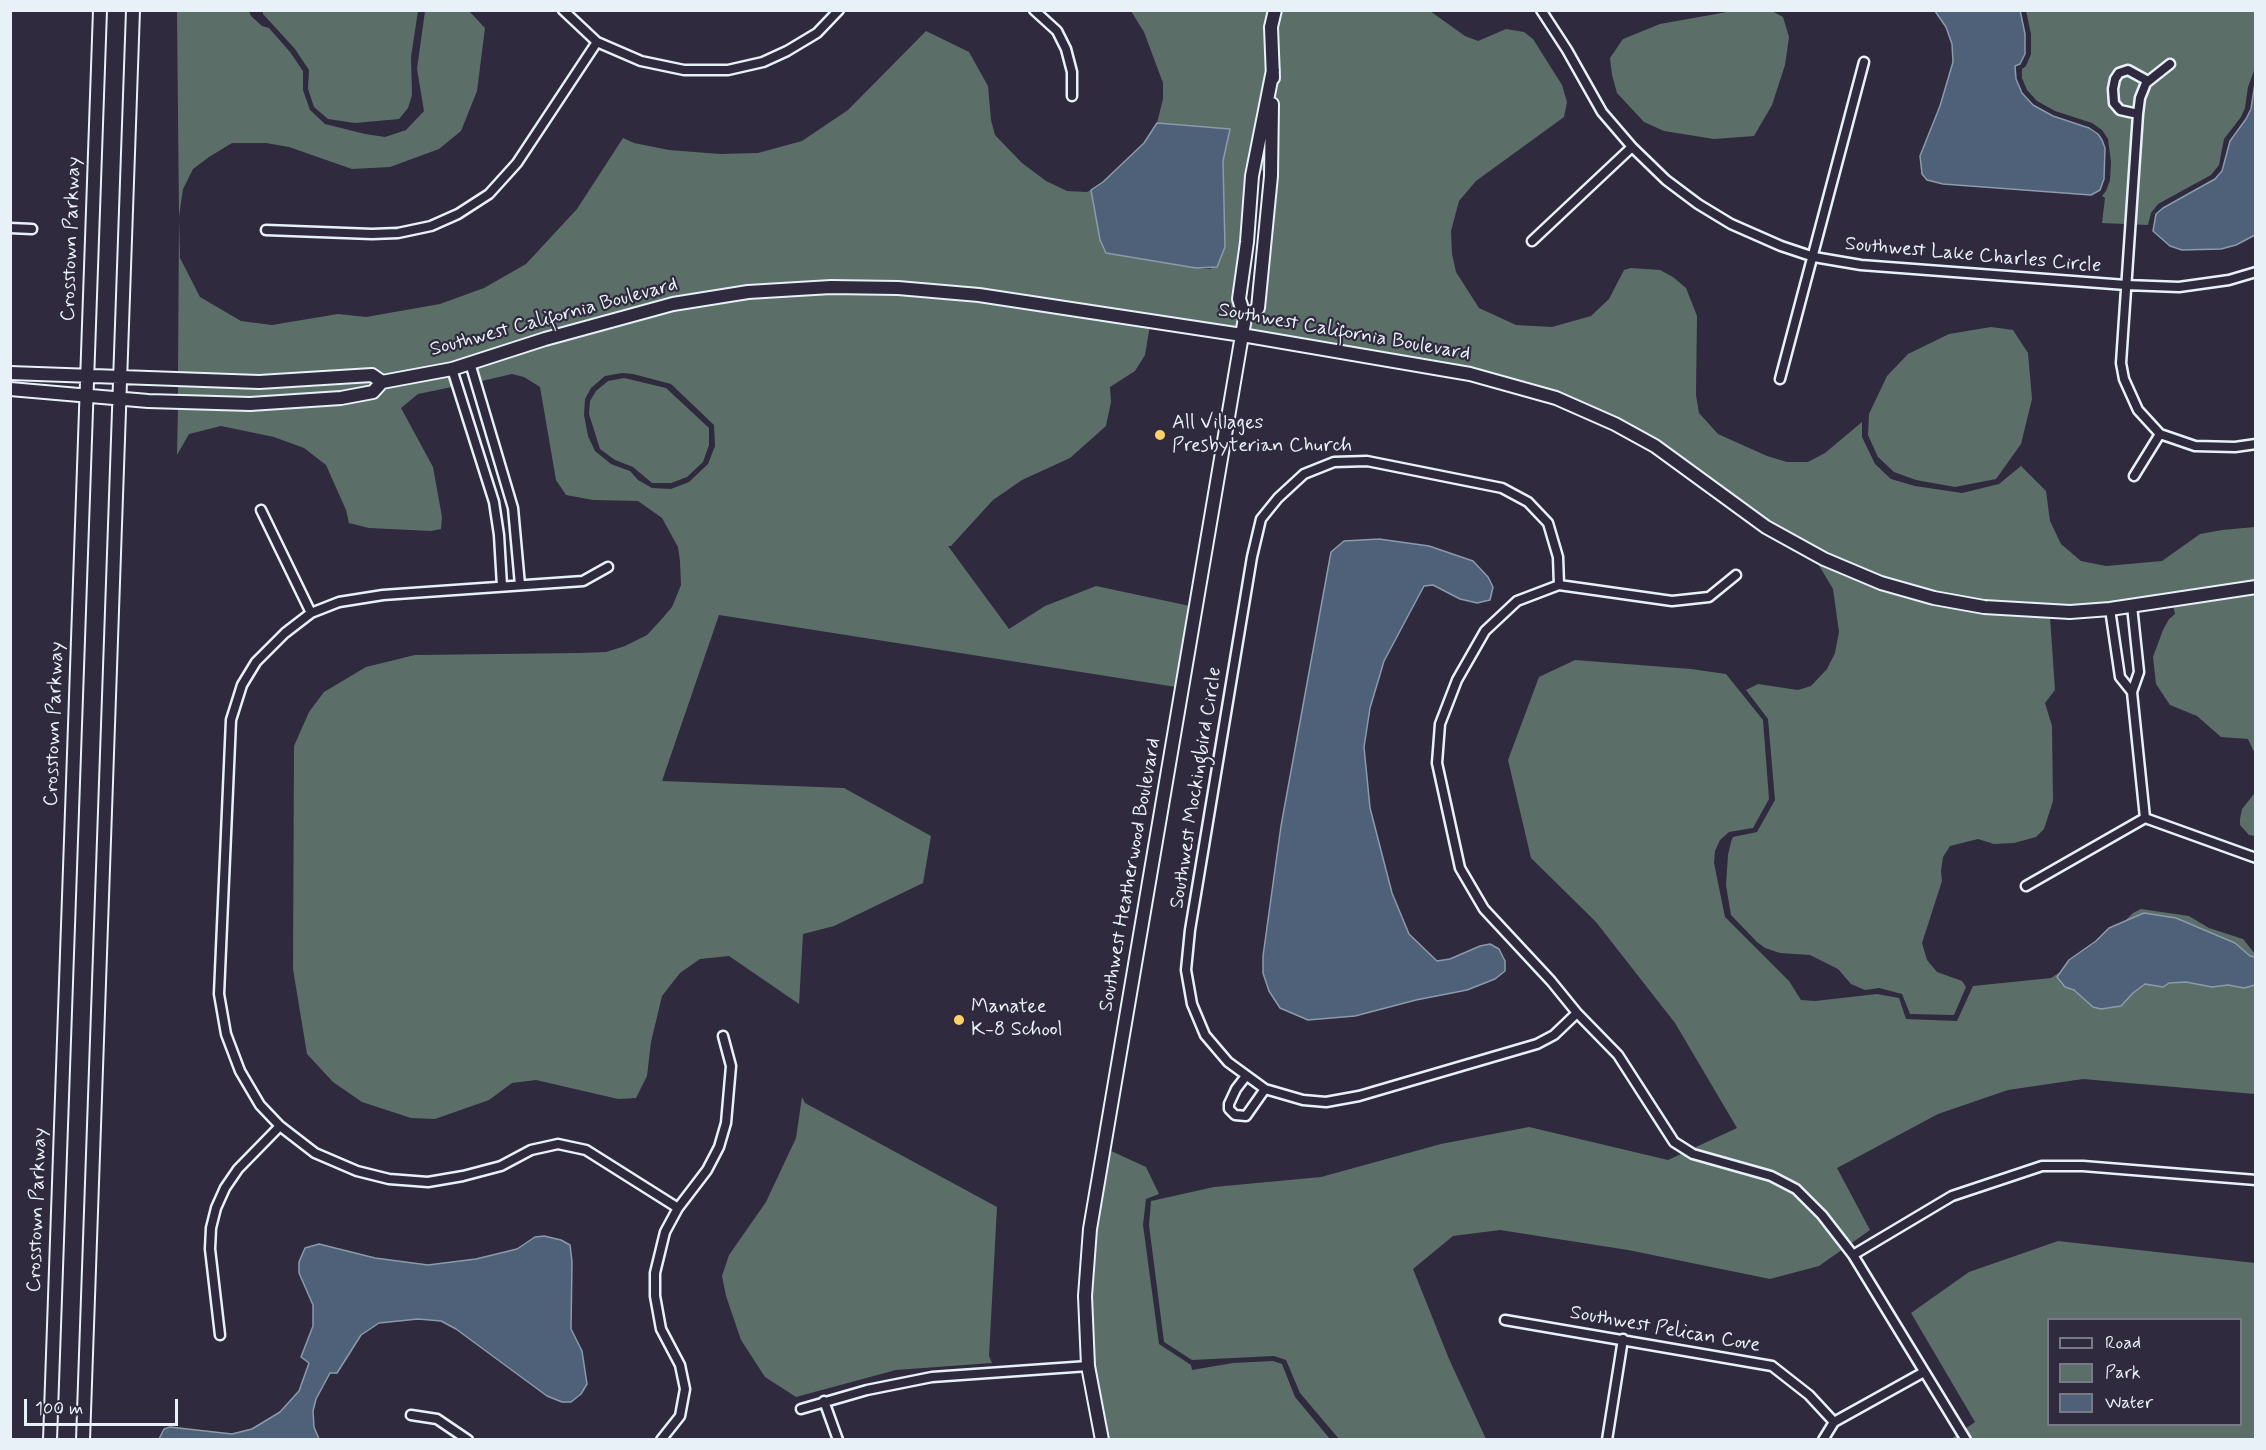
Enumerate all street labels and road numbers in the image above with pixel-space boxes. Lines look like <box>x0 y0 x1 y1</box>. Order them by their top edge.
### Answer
street label: Crosstown Parkway <box>57 156 87 322</box>
street label: Southwest Lake Charles Circle <box>1844 233 2102 279</box>
street label: Southwest California Boulevard <box>427 273 681 363</box>
street label: Southwest California Boulevard <box>1216 299 1472 367</box>
street label: Crosstown Parkway <box>40 641 70 807</box>
street label: Southwest Mockingbird Circle <box>1166 665 1228 911</box>
street label: Southwest Heatherwood Boulevard <box>1095 736 1167 1014</box>
street label: Crosstown Parkway <box>23 1127 53 1293</box>
street label: Southwest Pelican Cove <box>1568 1301 1762 1359</box>

